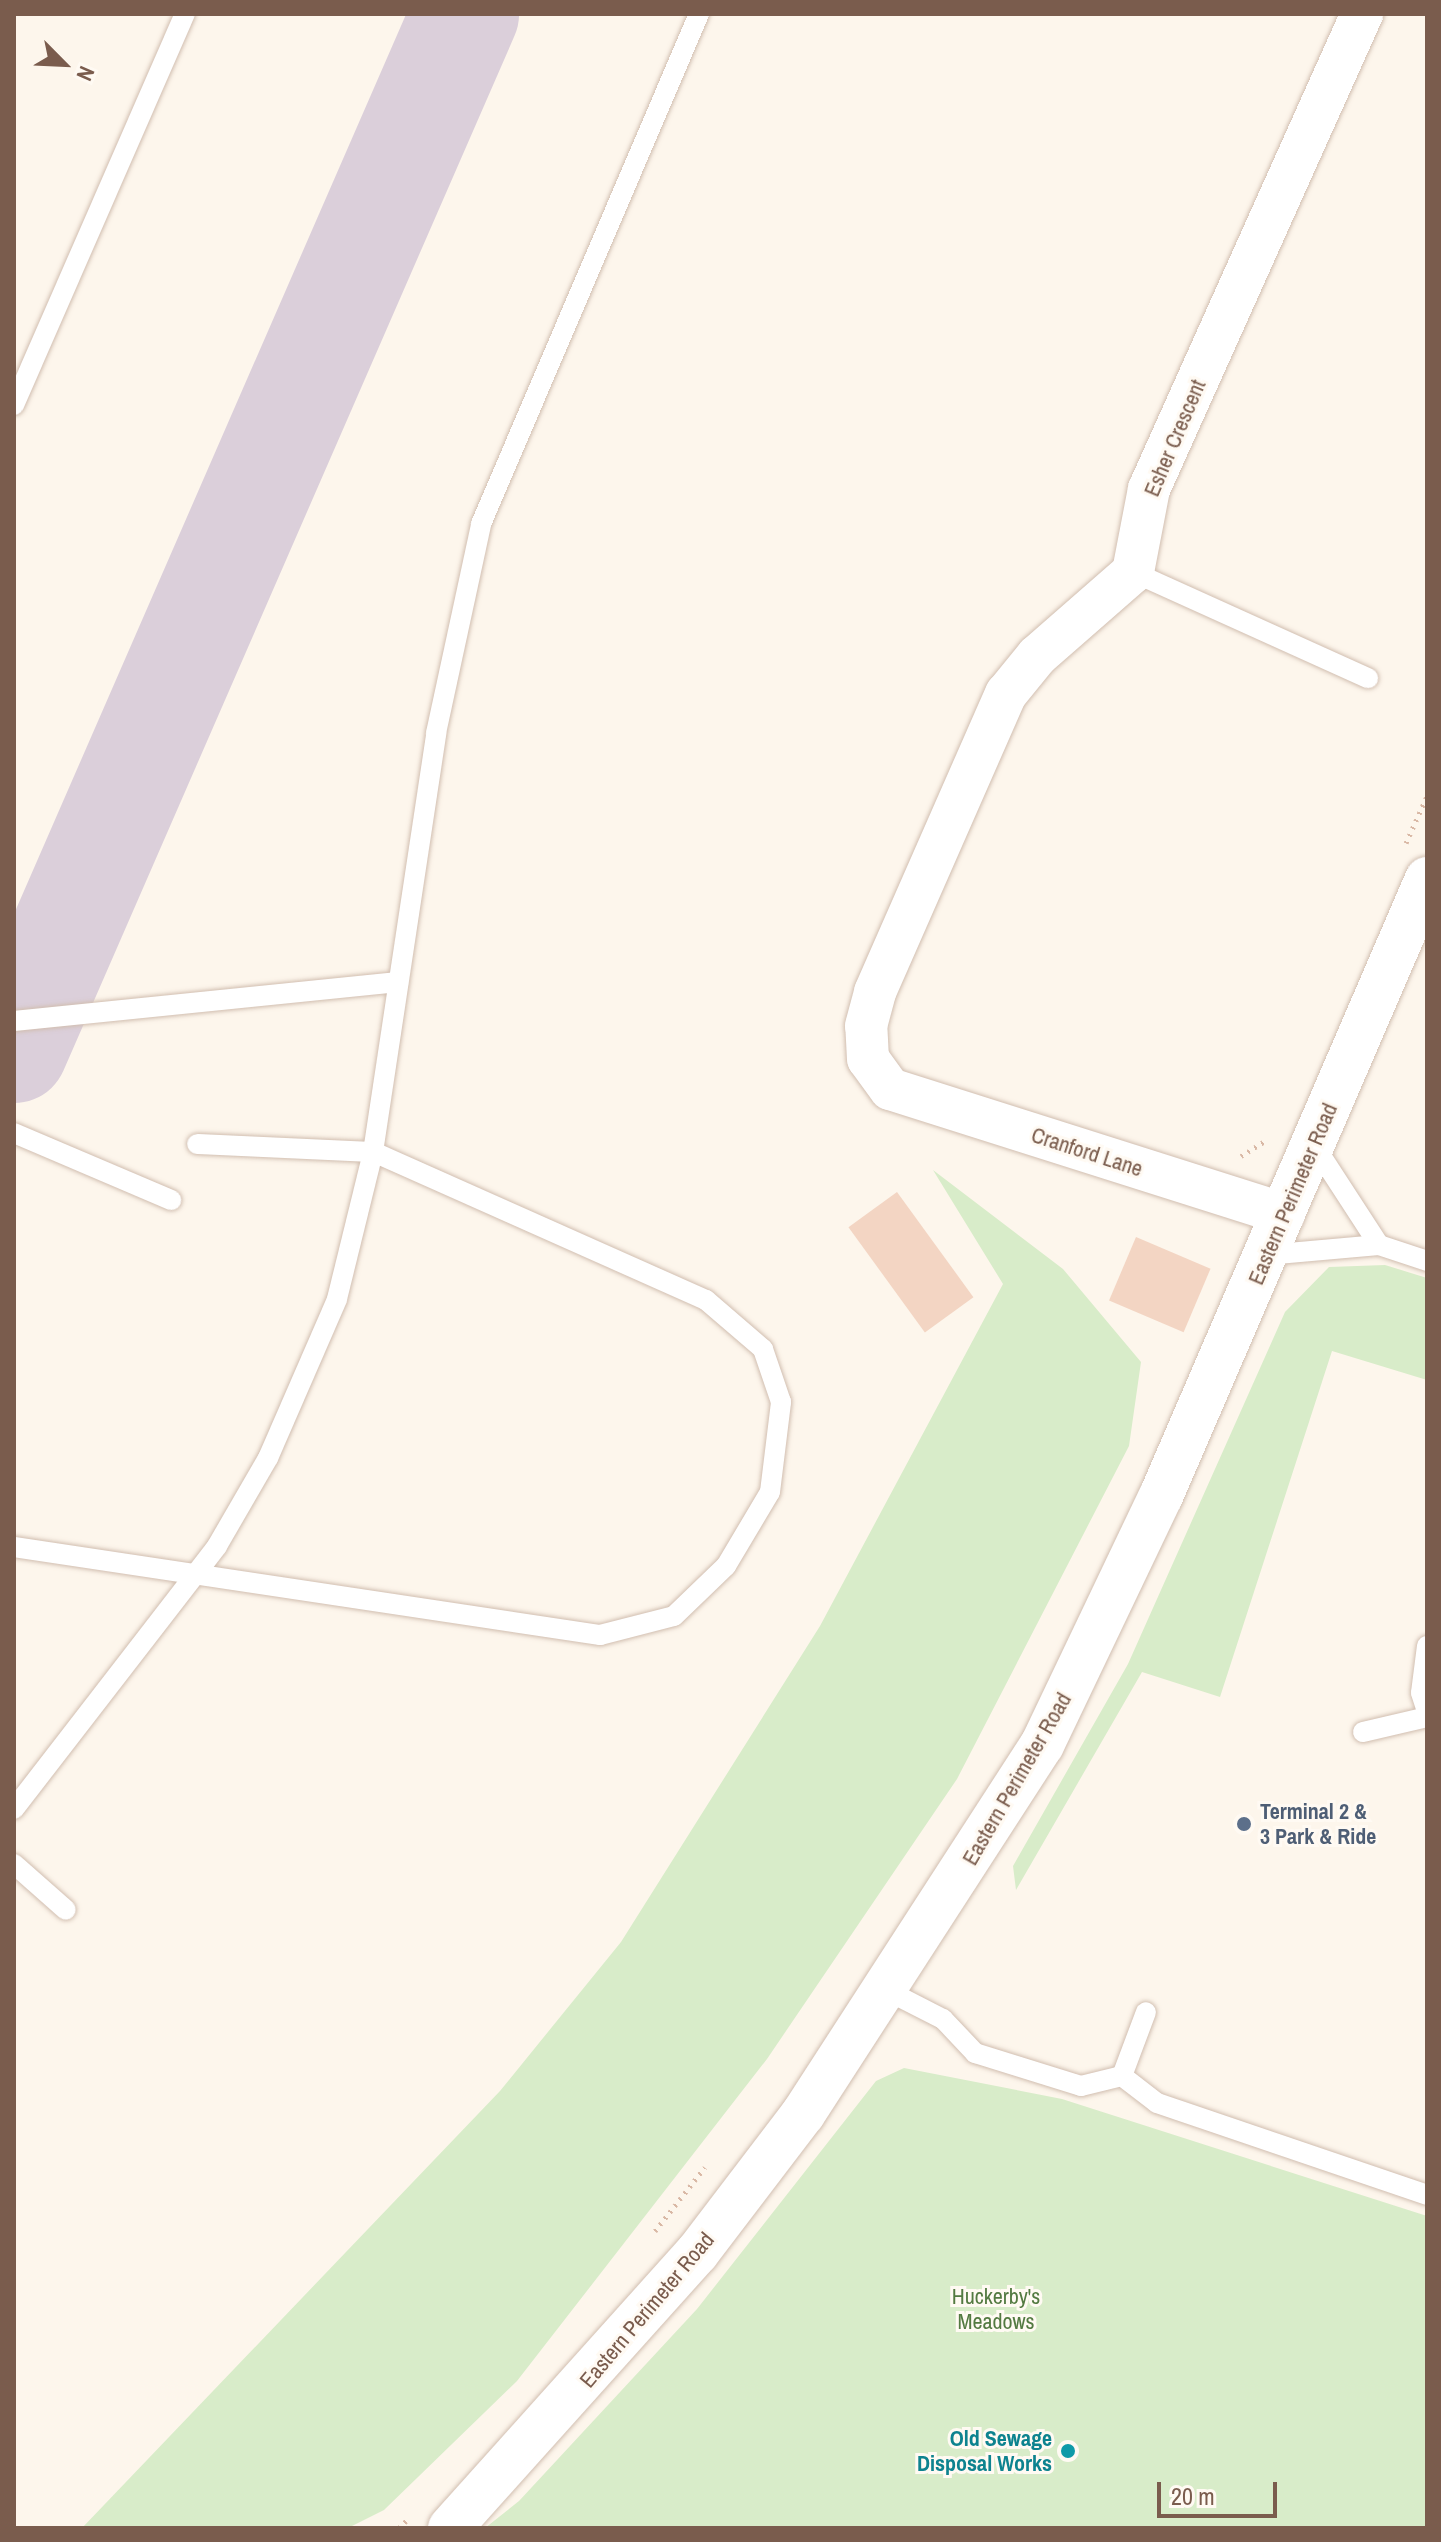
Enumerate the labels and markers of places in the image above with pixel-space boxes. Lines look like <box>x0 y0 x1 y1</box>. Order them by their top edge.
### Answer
place label: Terminal 2 & 3 Park & Ride <box>1260 1798 1376 1850</box>
marker: Terminal 2 & 3 Park & Ride <box>1235 1815 1253 1833</box>
place label: Old Sewage Disposal Works <box>917 2425 1052 2476</box>
marker: Old Sewage Disposal Works <box>1059 2442 1077 2460</box>

